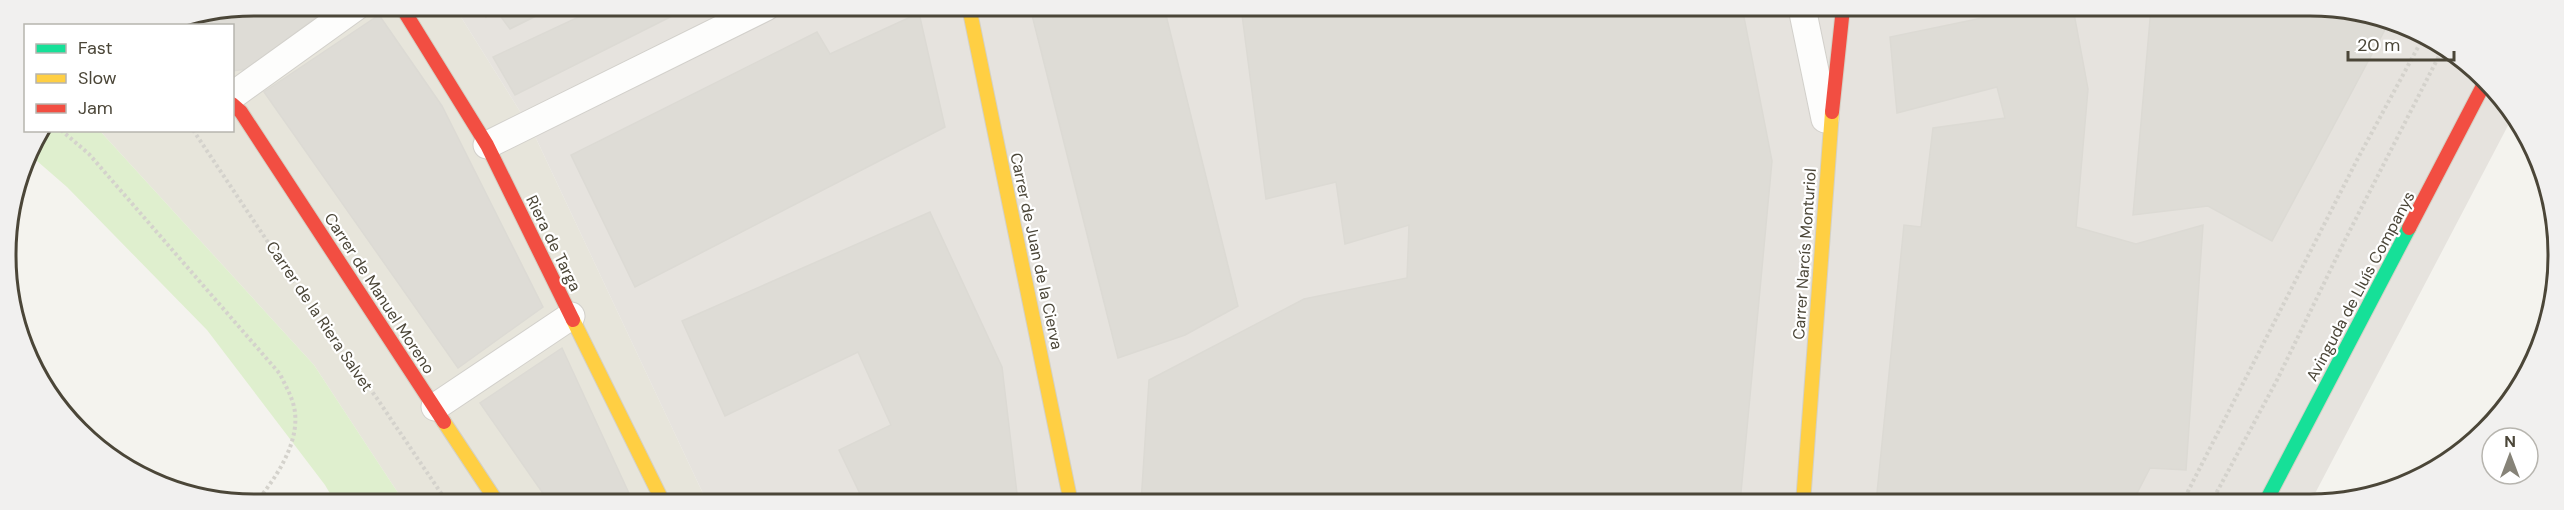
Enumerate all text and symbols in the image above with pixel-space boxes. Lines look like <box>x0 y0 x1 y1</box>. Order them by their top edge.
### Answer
legend <box>24 24 234 132</box>
scale bar <box>2348 24 2454 62</box>
text: 20 m <box>2357 33 2400 57</box>
text: Fast <box>78 36 113 60</box>
text: Slow <box>78 66 117 90</box>
text: Jam <box>78 96 113 120</box>
street label: Carrer de Juan de la Cierva <box>1005 151 1068 351</box>
street label: Carrer Narcís Monturiol <box>1788 168 1821 340</box>
street label: Avinguda de Lluís Companys <box>2301 188 2420 385</box>
street label: Riera de Targa <box>521 192 586 295</box>
street label: Carrer de Manuel Moreno <box>320 209 440 378</box>
street label: Carrer de la Riera Salvet <box>261 237 378 395</box>
north arrow <box>2480 426 2540 486</box>
text: N <box>2504 431 2516 452</box>

